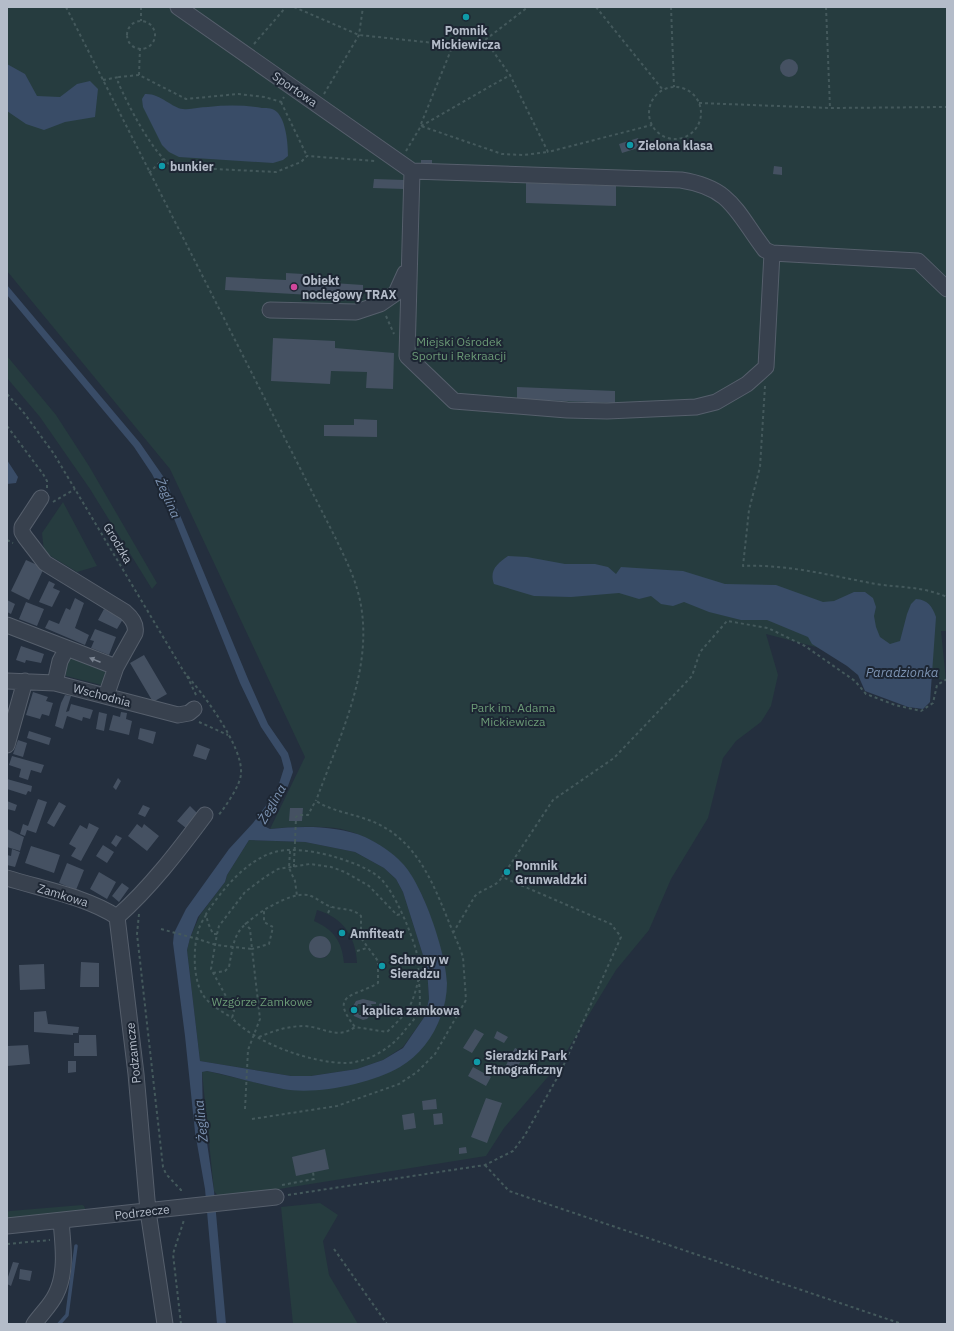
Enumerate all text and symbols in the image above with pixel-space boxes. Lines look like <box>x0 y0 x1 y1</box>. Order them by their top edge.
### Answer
marker: Pomnik Mickiewicza <box>461 12 471 22</box>
place label: Pomnik Mickiewicza <box>431 23 501 52</box>
street label: Sportowa <box>270 68 321 110</box>
place label: Zielona klasa <box>638 138 713 153</box>
marker: Zielona klasa <box>625 140 635 150</box>
place label: bunkier <box>170 159 214 174</box>
marker: bunkier <box>157 161 167 171</box>
place label: Obiekt noclegowy TRAX <box>302 273 397 302</box>
marker: Obiekt noclegowy TRAX <box>289 282 299 292</box>
park label: Miejski Ośrodek Sportu i Rekraacji <box>412 334 506 363</box>
water label: Żeglina <box>151 474 184 521</box>
street label: Grodzka <box>100 520 136 566</box>
one-way arrow <box>90 657 101 663</box>
water label: Paradzionka <box>866 664 938 681</box>
street label: Wschodnia <box>71 680 133 710</box>
park label: Park im. Adama Mickiewicza <box>471 700 556 729</box>
water label: Żeglina <box>254 782 290 827</box>
place label: Pomnik Grunwaldzki <box>515 858 587 887</box>
marker: Pomnik Grunwaldzki <box>502 867 512 877</box>
street label: Zamkowa <box>36 880 91 910</box>
place label: Amfiteatr <box>350 926 404 941</box>
marker: Amfiteatr <box>337 928 347 938</box>
place label: Schrony w Sieradzu <box>390 952 449 981</box>
marker: Schrony w Sieradzu <box>377 961 387 971</box>
park label: Wzgórze Zamkowe <box>212 994 313 1009</box>
place label: kaplica zamkowa <box>362 1003 460 1018</box>
marker: kaplica zamkowa <box>349 1005 359 1015</box>
street label: Podzamcze <box>122 1021 144 1084</box>
place label: Sieradzki Park Etnograficzny <box>485 1048 567 1077</box>
marker: Sieradzki Park Etnograficzny <box>472 1057 482 1067</box>
water label: Żeglina <box>190 1099 212 1144</box>
street label: Podrzecze <box>114 1201 171 1223</box>

